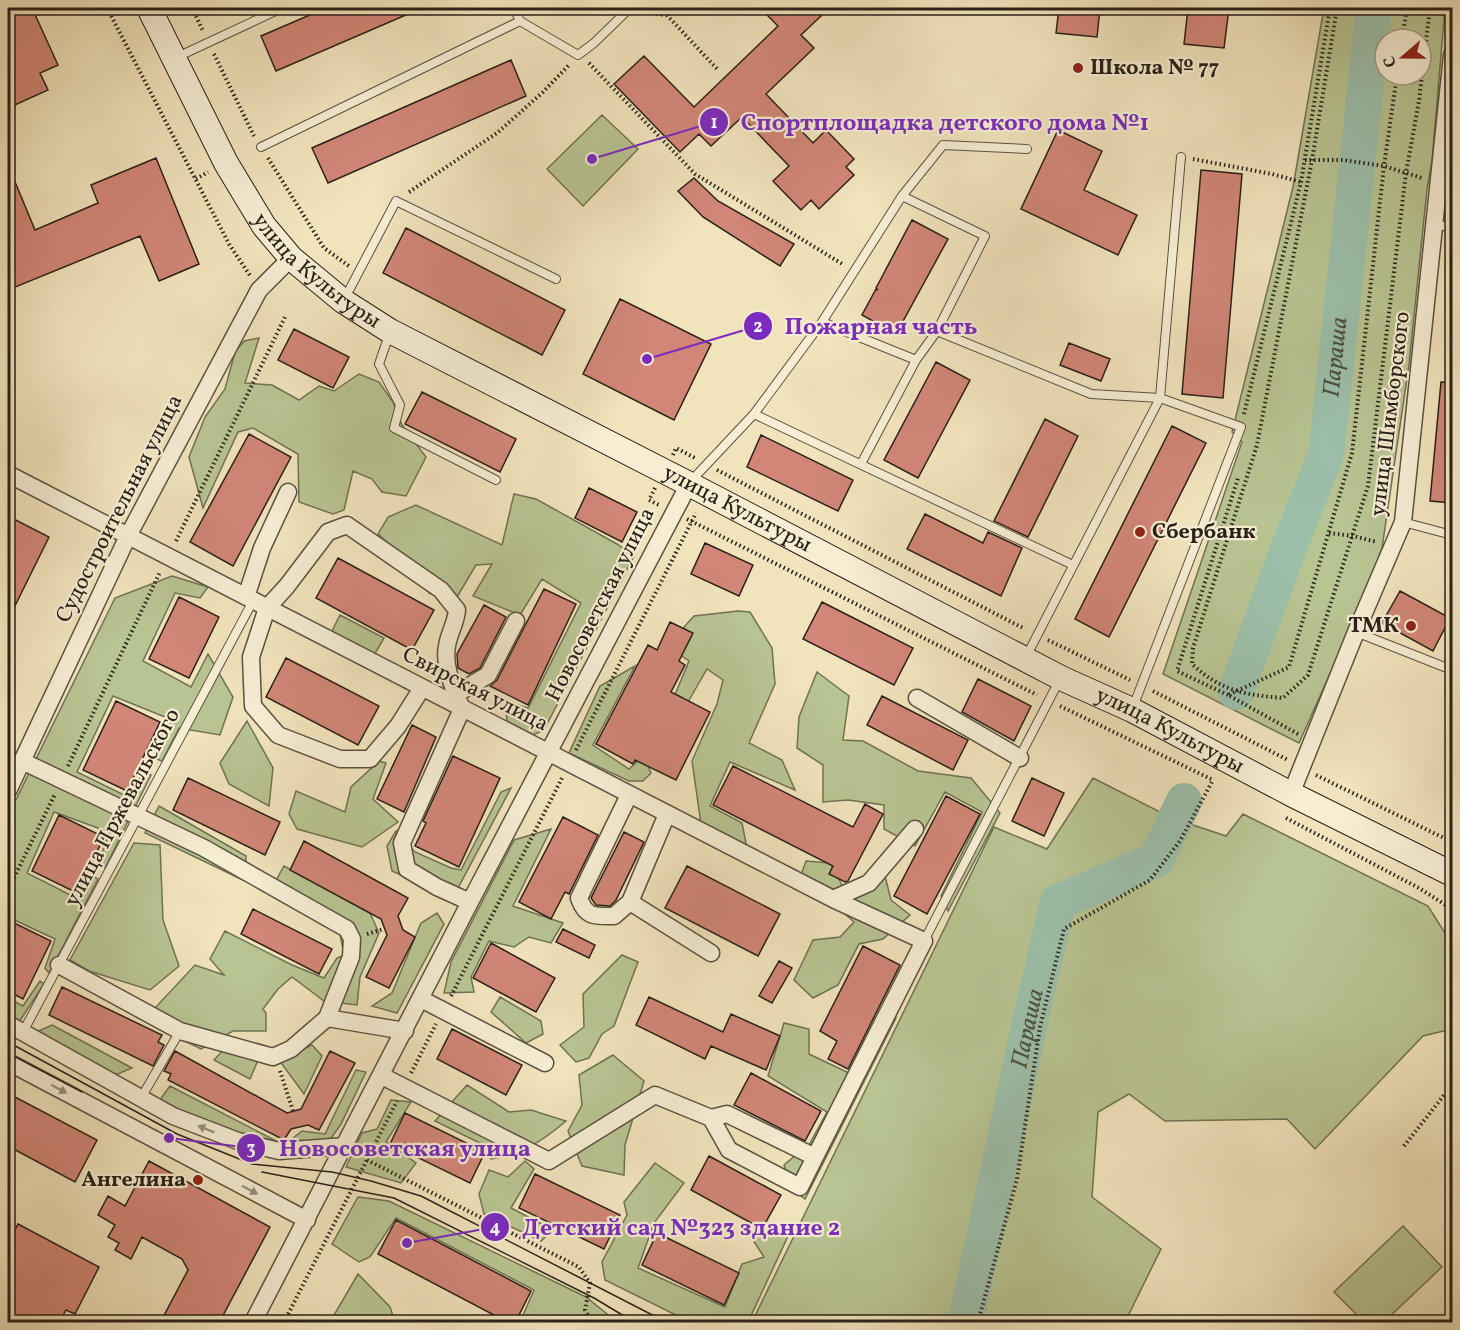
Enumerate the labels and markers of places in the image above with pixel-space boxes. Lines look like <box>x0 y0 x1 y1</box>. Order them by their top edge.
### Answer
place label: Школа № 77 <box>1090 53 1219 84</box>
marker: Школа № 77 <box>1071 61 1085 75</box>
callout: Спортплощадка детского дома №1 <box>699 101 1161 143</box>
callout: Пожарная часть <box>743 305 990 347</box>
place label: Сбербанк <box>1152 517 1256 548</box>
marker: Сбербанк <box>1133 525 1147 539</box>
place label: ТМК <box>1348 611 1399 642</box>
marker: ТМК <box>1404 619 1418 633</box>
callout: Новосоветская улица <box>236 1127 543 1169</box>
place label: Ангелина <box>81 1165 186 1196</box>
marker: Ангелина <box>191 1173 205 1187</box>
callout: Детский сад №323 здание 2 <box>480 1206 852 1248</box>

